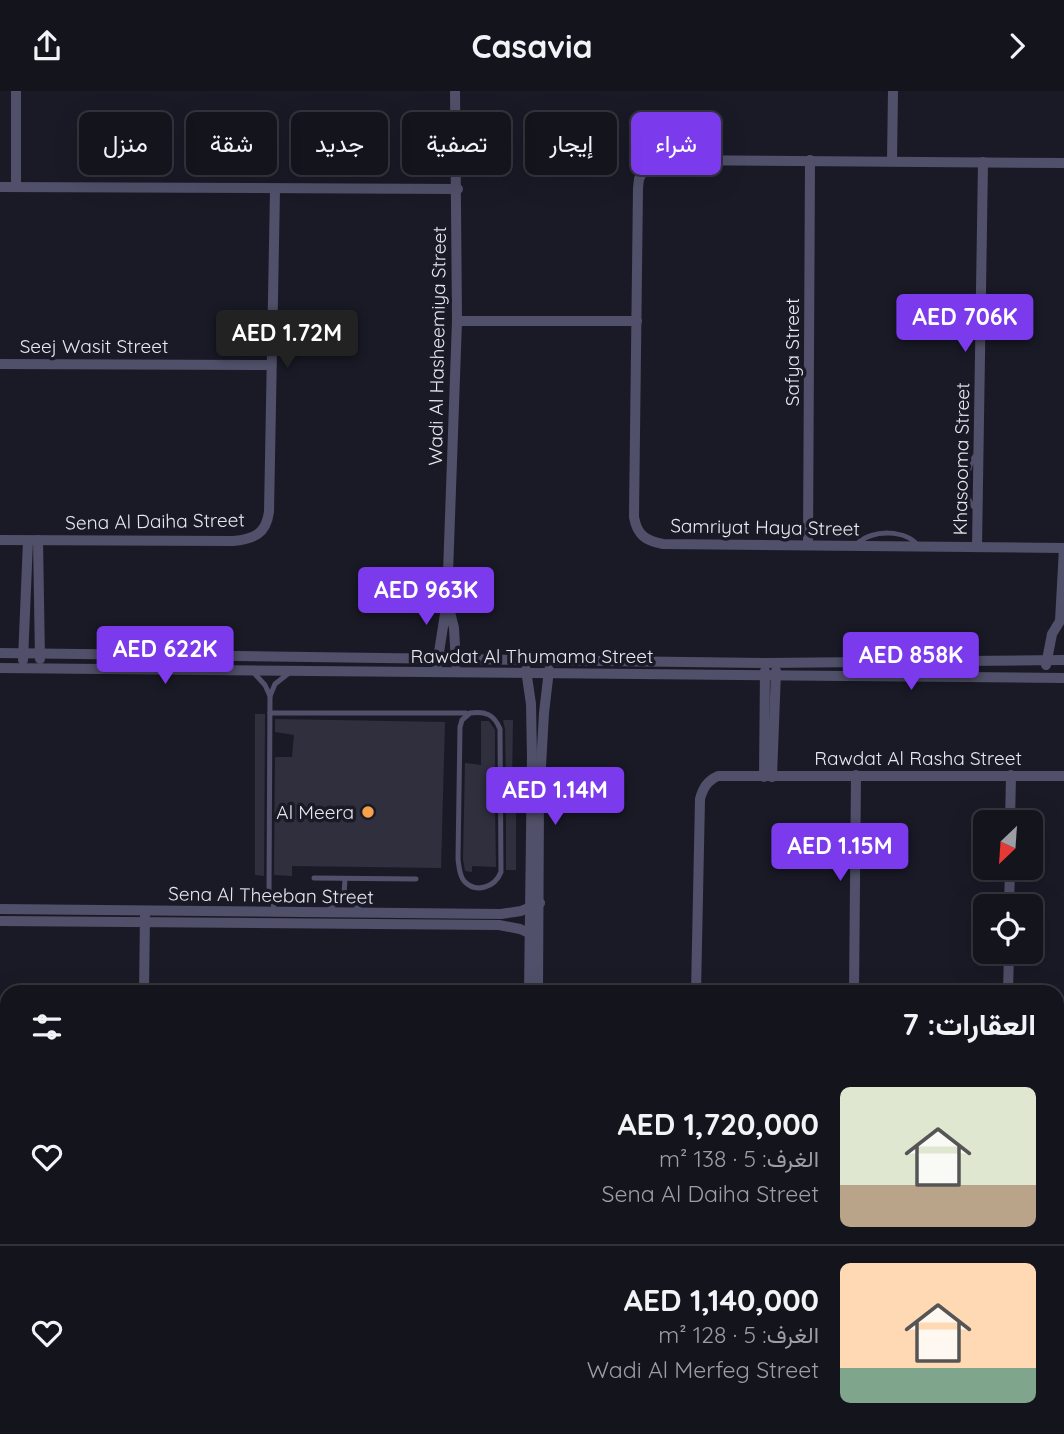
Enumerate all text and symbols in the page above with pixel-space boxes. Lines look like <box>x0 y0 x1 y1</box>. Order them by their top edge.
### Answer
text: Casavia <box>471 26 593 66</box>
icon: share <box>28 27 66 65</box>
icon: forward <box>998 27 1036 65</box>
chip: منزل <box>79 112 172 175</box>
chip: شقة <box>186 112 277 175</box>
chip: جديد <box>291 112 388 175</box>
chip: تصفية <box>402 112 511 175</box>
chip: إيجار <box>525 112 617 175</box>
chip: شراء <box>631 112 721 175</box>
street label: Wadi Al Hasheemiya Street <box>423 226 451 466</box>
pin: AED 706K <box>893 295 1037 354</box>
street label: Safya Street <box>780 298 804 406</box>
text: AED 706K <box>912 302 1018 331</box>
pin: AED 1.72M <box>207 310 367 370</box>
text: AED 1.72M <box>232 318 342 347</box>
street label: Seej Wasit Street <box>20 334 168 358</box>
street label: Khasooma Street <box>948 382 974 536</box>
street label: Sena Al Daiha Street <box>65 507 245 535</box>
street label: Samriyat Haya Street <box>670 513 860 541</box>
pin: AED 963K <box>354 567 498 627</box>
text: AED 963K <box>374 575 478 604</box>
pin: AED 622K <box>93 627 237 686</box>
pin: AED 858K <box>839 633 983 692</box>
text: AED 622K <box>113 634 217 663</box>
text: AED 858K <box>859 640 963 669</box>
street label: Rawdat Al Thumama Street <box>411 644 653 668</box>
street label: Rawdat Al Rasha Street <box>814 746 1022 770</box>
pin: AED 1.14M <box>475 767 635 827</box>
text: AED 1.14M <box>502 775 608 804</box>
place label: Al Meera <box>276 800 354 824</box>
marker: Al Meera <box>360 804 376 820</box>
north arrow <box>973 810 1043 880</box>
map controls <box>973 810 1043 964</box>
pin: AED 1.15M <box>760 823 920 883</box>
text: AED 1.15M <box>787 831 893 860</box>
street label: Sena Al Theeban Street <box>168 881 374 909</box>
button: locate <box>973 894 1043 964</box>
text: العقارات: 7 <box>902 1005 1036 1043</box>
icon: filters <box>28 1008 66 1046</box>
text: AED 1,720,000 <box>617 1105 819 1143</box>
icon: home <box>896 1115 980 1199</box>
icon: heart <box>28 1138 66 1176</box>
text: الغرف: 5 · 138 m² <box>659 1144 819 1173</box>
text: Sena Al Daiha Street <box>602 1179 819 1208</box>
text: AED 1,140,000 <box>624 1281 819 1319</box>
icon: home <box>896 1291 980 1375</box>
icon: heart <box>28 1314 66 1352</box>
text: الغرف: 5 · 128 m² <box>658 1320 819 1349</box>
text: Wadi Al Merfeg Street <box>587 1355 819 1384</box>

